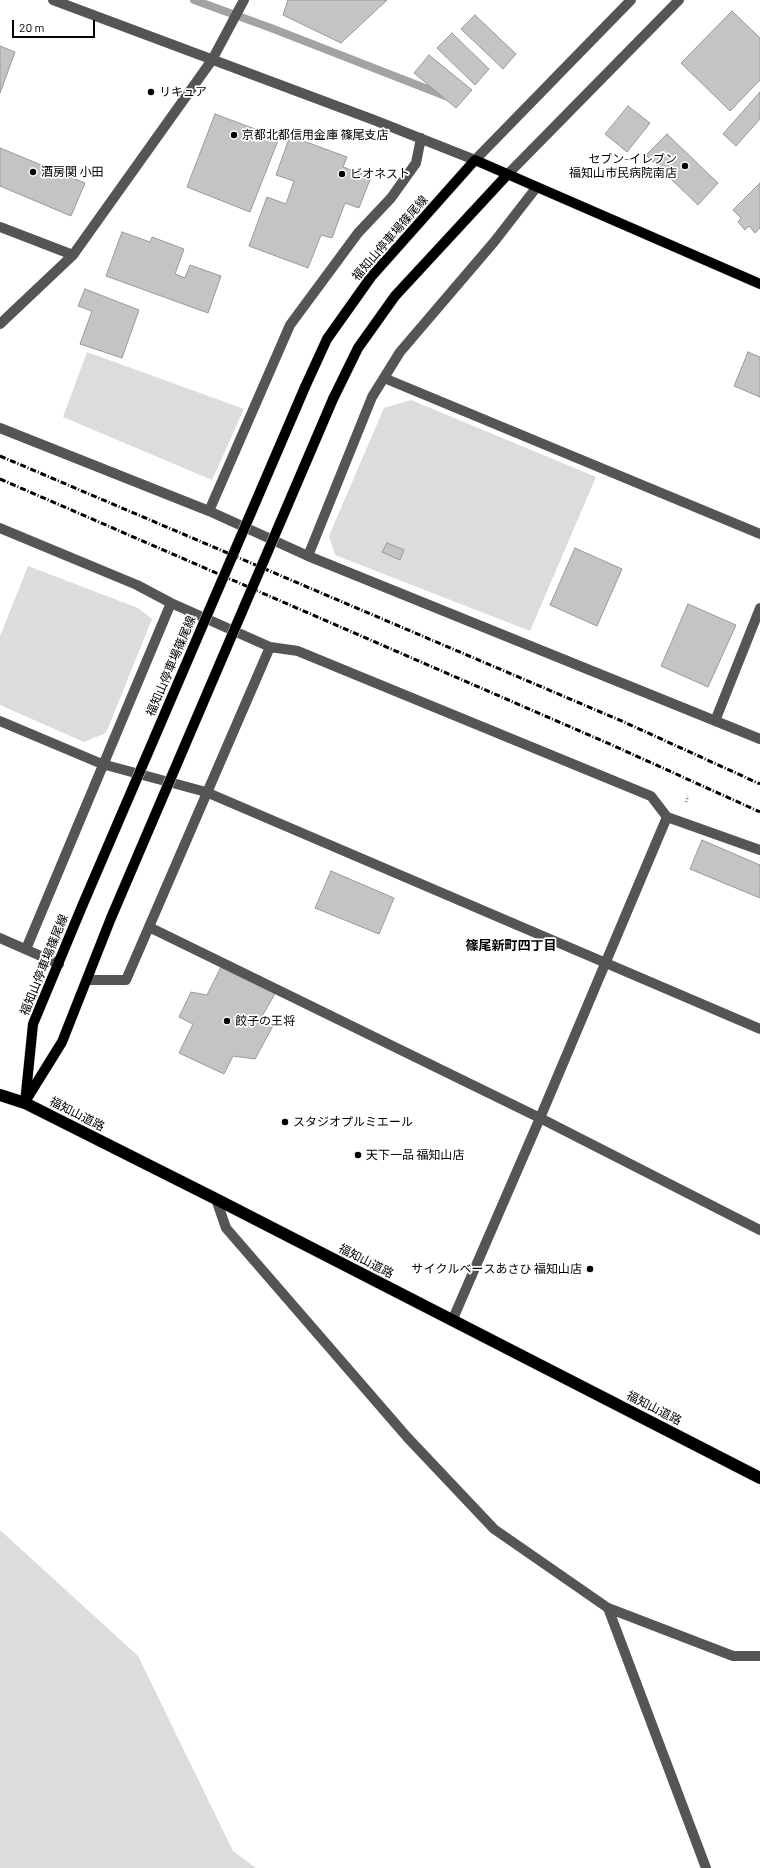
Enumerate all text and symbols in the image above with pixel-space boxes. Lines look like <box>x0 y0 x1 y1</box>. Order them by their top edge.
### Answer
scale bar <box>14 12 97 38</box>
text: 20 m <box>19 20 45 34</box>
place label: リキュア <box>159 85 207 99</box>
marker: リキュア <box>146 87 156 97</box>
place label: 京都北都信用金庫 篠尾支店 <box>242 128 388 142</box>
marker: 京都北都信用金庫 篠尾支店 <box>229 130 239 140</box>
place label: セブン-イレブン 福知山市民病院南店 <box>569 152 677 180</box>
marker: セブン-イレブン 福知山市民病院南店 <box>680 161 690 171</box>
place label: 酒房関 小田 <box>41 165 103 179</box>
marker: 酒房関 小田 <box>28 167 38 177</box>
place label: ビオネスト <box>350 167 410 181</box>
marker: ビオネスト <box>337 169 347 179</box>
street label: 福知山停車場篠尾線 <box>349 193 431 283</box>
street label: 福知山停車場篠尾線 <box>143 613 199 719</box>
street label: 福知山停車場篠尾線 <box>17 912 71 1018</box>
district label: 篠尾新町四丁目 <box>466 938 556 954</box>
place label: 餃子の王将 <box>235 1014 295 1028</box>
marker: 餃子の王将 <box>222 1016 232 1026</box>
street label: 福知山道路 <box>47 1094 107 1134</box>
place label: スタジオプルミエール <box>293 1115 413 1129</box>
marker: スタジオプルミエール <box>280 1117 290 1127</box>
place label: 天下一品 福知山店 <box>366 1148 464 1162</box>
marker: 天下一品 福知山店 <box>353 1150 363 1160</box>
street label: 福知山道路 <box>336 1241 396 1281</box>
place label: サイクルベースあさひ 福知山店 <box>412 1262 582 1276</box>
marker: サイクルベースあさひ 福知山店 <box>585 1264 595 1274</box>
street label: 福知山道路 <box>624 1388 684 1428</box>

